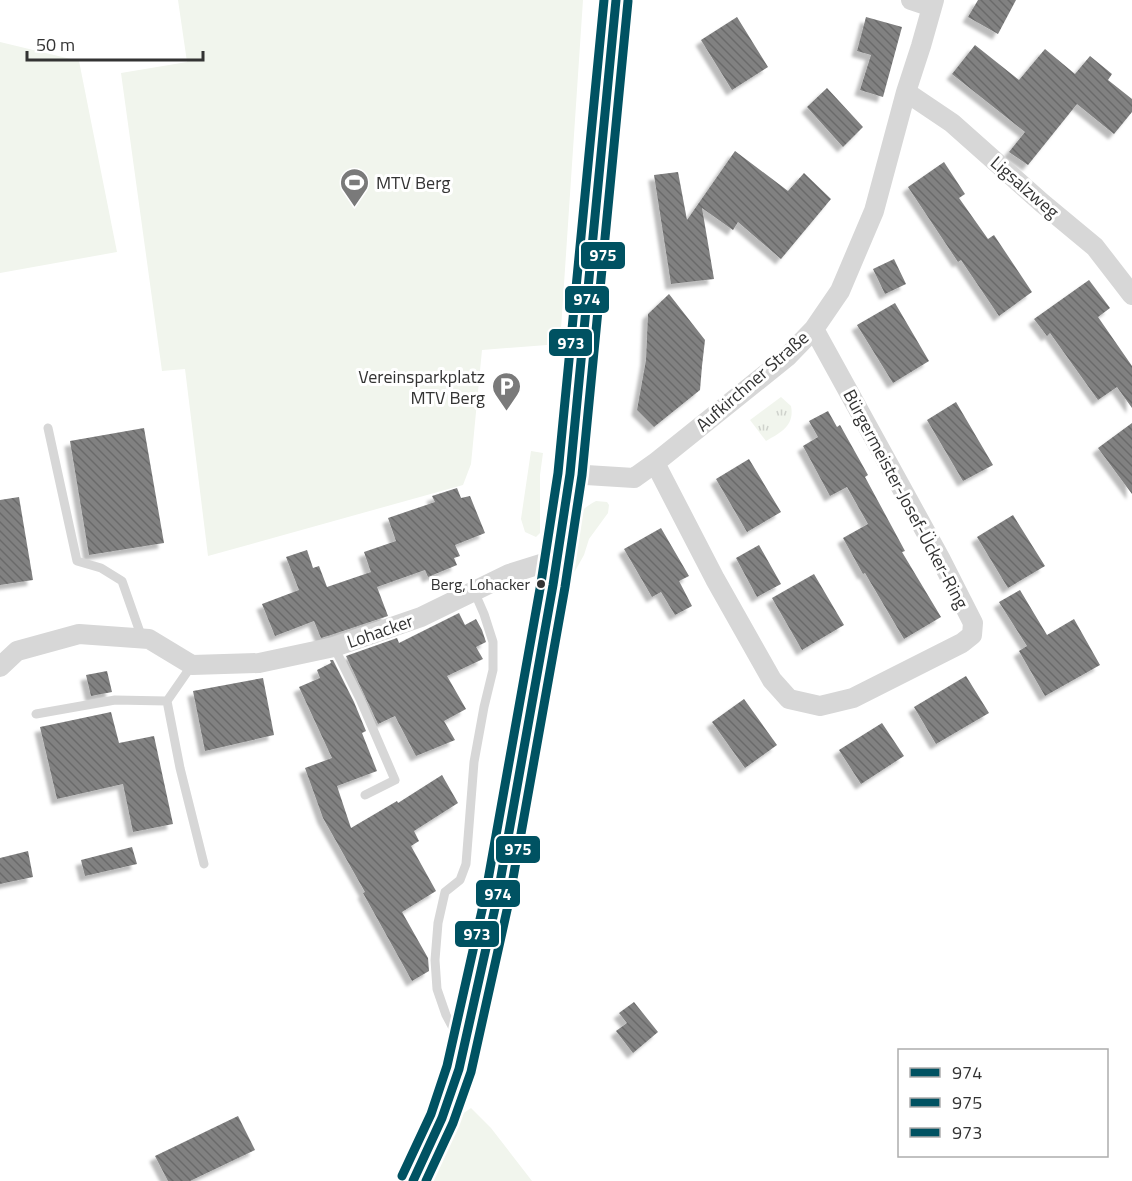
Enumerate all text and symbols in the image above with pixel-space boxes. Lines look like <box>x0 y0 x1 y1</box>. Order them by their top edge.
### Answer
scale bar <box>27 24 202 62</box>
text: 50 m <box>36 31 75 58</box>
street label: Ligsalzweg <box>985 149 1065 225</box>
sports icon: MTV Berg <box>339 166 371 208</box>
place label: MTV Berg <box>376 169 451 196</box>
line badge: 975 <box>580 241 626 270</box>
text: 975 <box>590 243 616 267</box>
line badge: 974 <box>564 285 610 314</box>
text: 974 <box>574 287 600 311</box>
street label: Aufkirchner Straße <box>690 324 814 438</box>
line badge: 973 <box>548 328 593 357</box>
text: 973 <box>558 331 584 355</box>
place label: Vereinsparkplatz MTV Berg <box>358 363 485 411</box>
parking icon: Vereinsparkplatz MTV Berg <box>490 370 522 412</box>
street label: Bürgermeister-Josef-Ücker-Ring <box>837 384 975 614</box>
place label: Berg, Lohacker <box>431 572 530 596</box>
marker: Berg, Lohacker <box>535 578 547 590</box>
street label: Lohacker <box>343 607 417 655</box>
line badge: 975 <box>495 835 541 864</box>
text: 975 <box>505 837 531 861</box>
line badge: 974 <box>475 879 521 908</box>
text: 974 <box>485 882 511 906</box>
line badge: 973 <box>454 920 500 948</box>
text: 973 <box>464 922 490 946</box>
legend <box>898 1049 1108 1157</box>
text: 974 <box>952 1059 982 1086</box>
text: 975 <box>952 1089 982 1116</box>
text: 973 <box>952 1119 982 1146</box>

